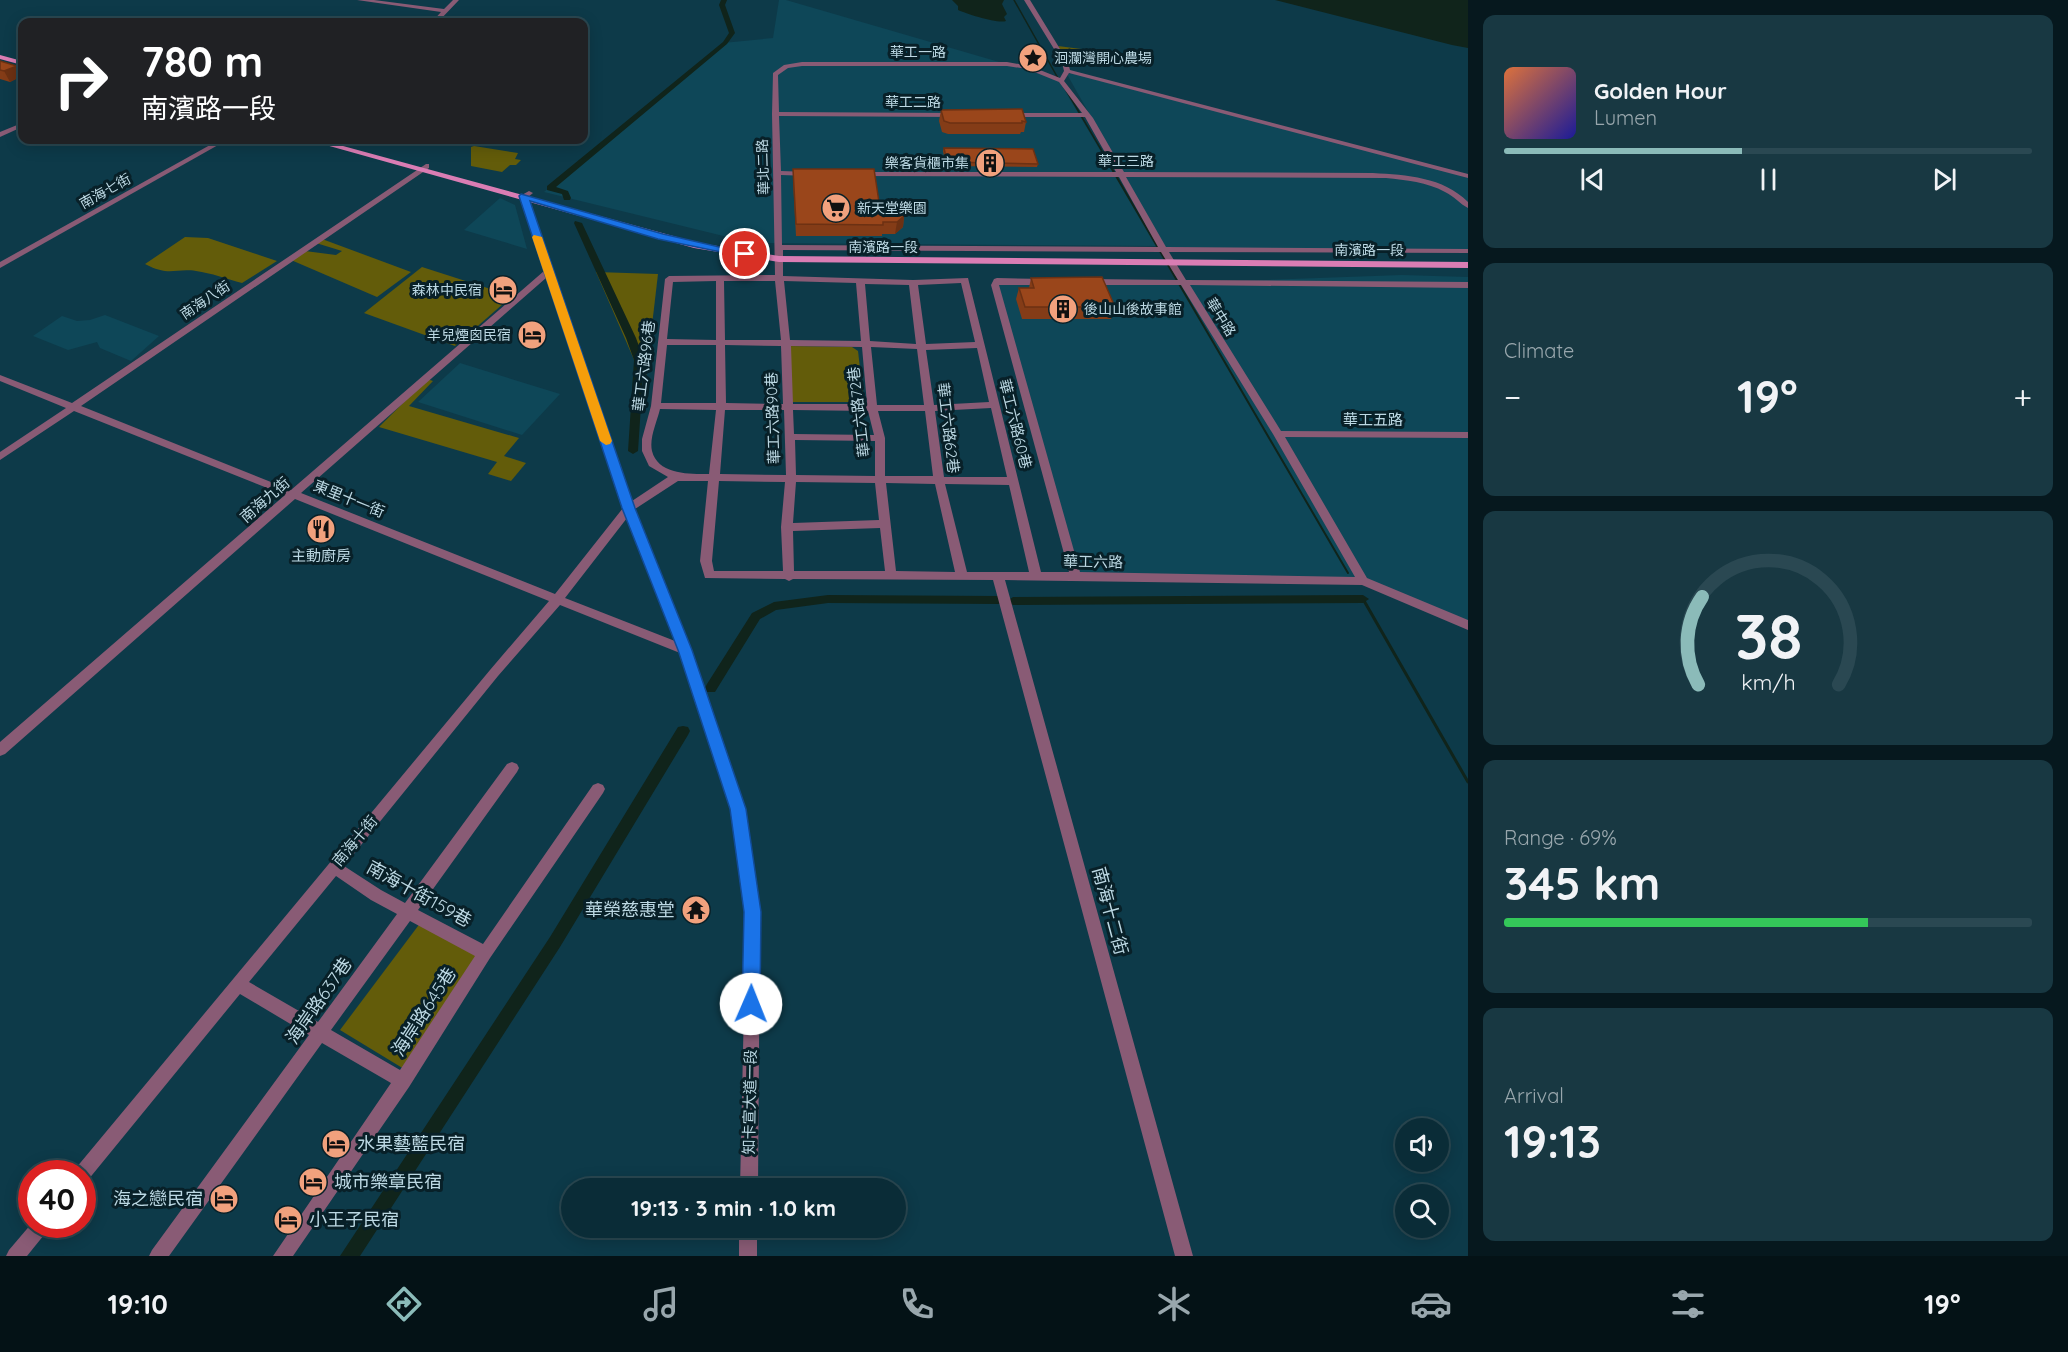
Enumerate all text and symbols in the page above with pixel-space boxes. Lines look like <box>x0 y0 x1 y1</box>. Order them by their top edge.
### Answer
text: 780 m <box>141 35 263 88</box>
icon: right <box>42 42 120 120</box>
place icon: 洄瀾灣開心農場 <box>1017 42 1049 74</box>
street label: 華工一路 <box>890 43 946 61</box>
place label: 洄瀾灣開心農場 <box>1054 49 1152 67</box>
text: Golden Hour <box>1594 77 1727 105</box>
text: 南濱路一段 <box>141 91 276 125</box>
street label: 華工二路 <box>885 93 941 111</box>
text: Lumen <box>1594 105 1657 130</box>
street label: 華北二路 <box>753 139 773 195</box>
building icon: 樂客貨櫃市集 <box>974 147 1006 179</box>
street label: 華工三路 <box>1098 152 1154 170</box>
place label: 樂客貨櫃市集 <box>885 154 969 172</box>
icon: previous <box>1576 163 1609 196</box>
icon: pause <box>1752 163 1785 196</box>
icon: next <box>1928 163 1961 196</box>
street label: 南海七街 <box>76 170 134 212</box>
supermarket icon: 新天堂樂園 <box>820 192 852 224</box>
place label: 新天堂樂園 <box>857 199 927 217</box>
pin <box>719 228 770 279</box>
icon: arrive <box>728 237 761 270</box>
street label: 南濱路一段 <box>848 238 918 256</box>
street label: 南濱路一段 <box>1334 241 1404 259</box>
hotel icon: 森林中民宿 <box>487 274 519 306</box>
street label: 南海八街 <box>177 277 233 323</box>
place label: 森林中民宿 <box>412 281 482 299</box>
building icon: 後山山後故事館 <box>1047 293 1079 325</box>
street label: 華中路 <box>1202 294 1240 340</box>
place label: 後山山後故事館 <box>1084 300 1182 318</box>
hotel icon: 羊兒煙囪民宿 <box>516 319 548 351</box>
street label: 華工六路96巷 <box>629 319 659 412</box>
place label: 羊兒煙囪民宿 <box>427 326 511 344</box>
text: Climate <box>1504 338 1574 363</box>
street label: 華工六路72巷 <box>844 366 873 458</box>
text: 19° <box>1737 368 1798 424</box>
street label: 華工六路90巷 <box>761 372 784 464</box>
text: − <box>1504 376 1521 417</box>
text: + <box>2013 376 2032 417</box>
street label: 華工六路60巷 <box>995 377 1036 471</box>
street label: 華工六路62巷 <box>933 381 963 474</box>
street label: 華工五路 <box>1343 410 1403 429</box>
street label: 南海九街 <box>236 473 294 526</box>
street label: 東里十一街 <box>311 476 388 521</box>
restaurant icon: 主動廚房 <box>305 513 337 545</box>
place label: 主動廚房 <box>291 546 351 565</box>
street label: 華工六路 <box>1063 551 1123 572</box>
text: 38 <box>1734 597 1802 675</box>
text: km/h <box>1741 669 1795 695</box>
street label: 南海十街 <box>328 812 381 870</box>
text: Range · 69% <box>1504 825 1617 850</box>
street label: 南海十街159巷 <box>363 855 476 932</box>
text: 345 km <box>1504 855 1660 911</box>
street label: 南海十二街 <box>1088 864 1133 957</box>
temple icon: 華榮慈惠堂 <box>680 894 712 926</box>
place label: 華榮慈惠堂 <box>585 898 675 921</box>
street label: 海岸路637巷 <box>280 953 357 1048</box>
street label: 海岸路645巷 <box>386 963 461 1061</box>
position arrow <box>719 972 783 1036</box>
street label: 知卡宣大道一段 <box>739 1049 760 1155</box>
text: Arrival <box>1504 1083 1564 1108</box>
text: 19:13 <box>1504 1113 1601 1169</box>
map controls <box>1395 1118 1449 1238</box>
button: sound <box>1395 1118 1449 1172</box>
hotel icon: 水果藝藍民宿 <box>320 1128 352 1160</box>
place label: 水果藝藍民宿 <box>357 1132 465 1155</box>
speed limit sign: 40 <box>18 1160 96 1238</box>
hotel icon: 城市樂章民宿 <box>297 1166 329 1198</box>
place label: 城市樂章民宿 <box>334 1170 442 1193</box>
hotel icon: 海之戀民宿 <box>208 1183 240 1215</box>
button: search <box>1395 1184 1449 1238</box>
place label: 海之戀民宿 <box>113 1187 203 1210</box>
text: 19:13 · 3 min · 1.0 km <box>631 1194 836 1222</box>
hotel icon: 小王子民宿 <box>272 1204 304 1236</box>
place label: 小王子民宿 <box>309 1208 399 1231</box>
icon: directions <box>383 1283 425 1325</box>
icon: music <box>640 1283 682 1325</box>
icon: phone <box>896 1283 938 1325</box>
icon: climate <box>1153 1283 1195 1325</box>
icon: car <box>1410 1283 1452 1325</box>
icon: filters <box>1667 1283 1709 1325</box>
text: 19:10 <box>107 1287 168 1321</box>
text: 19° <box>1924 1287 1961 1321</box>

